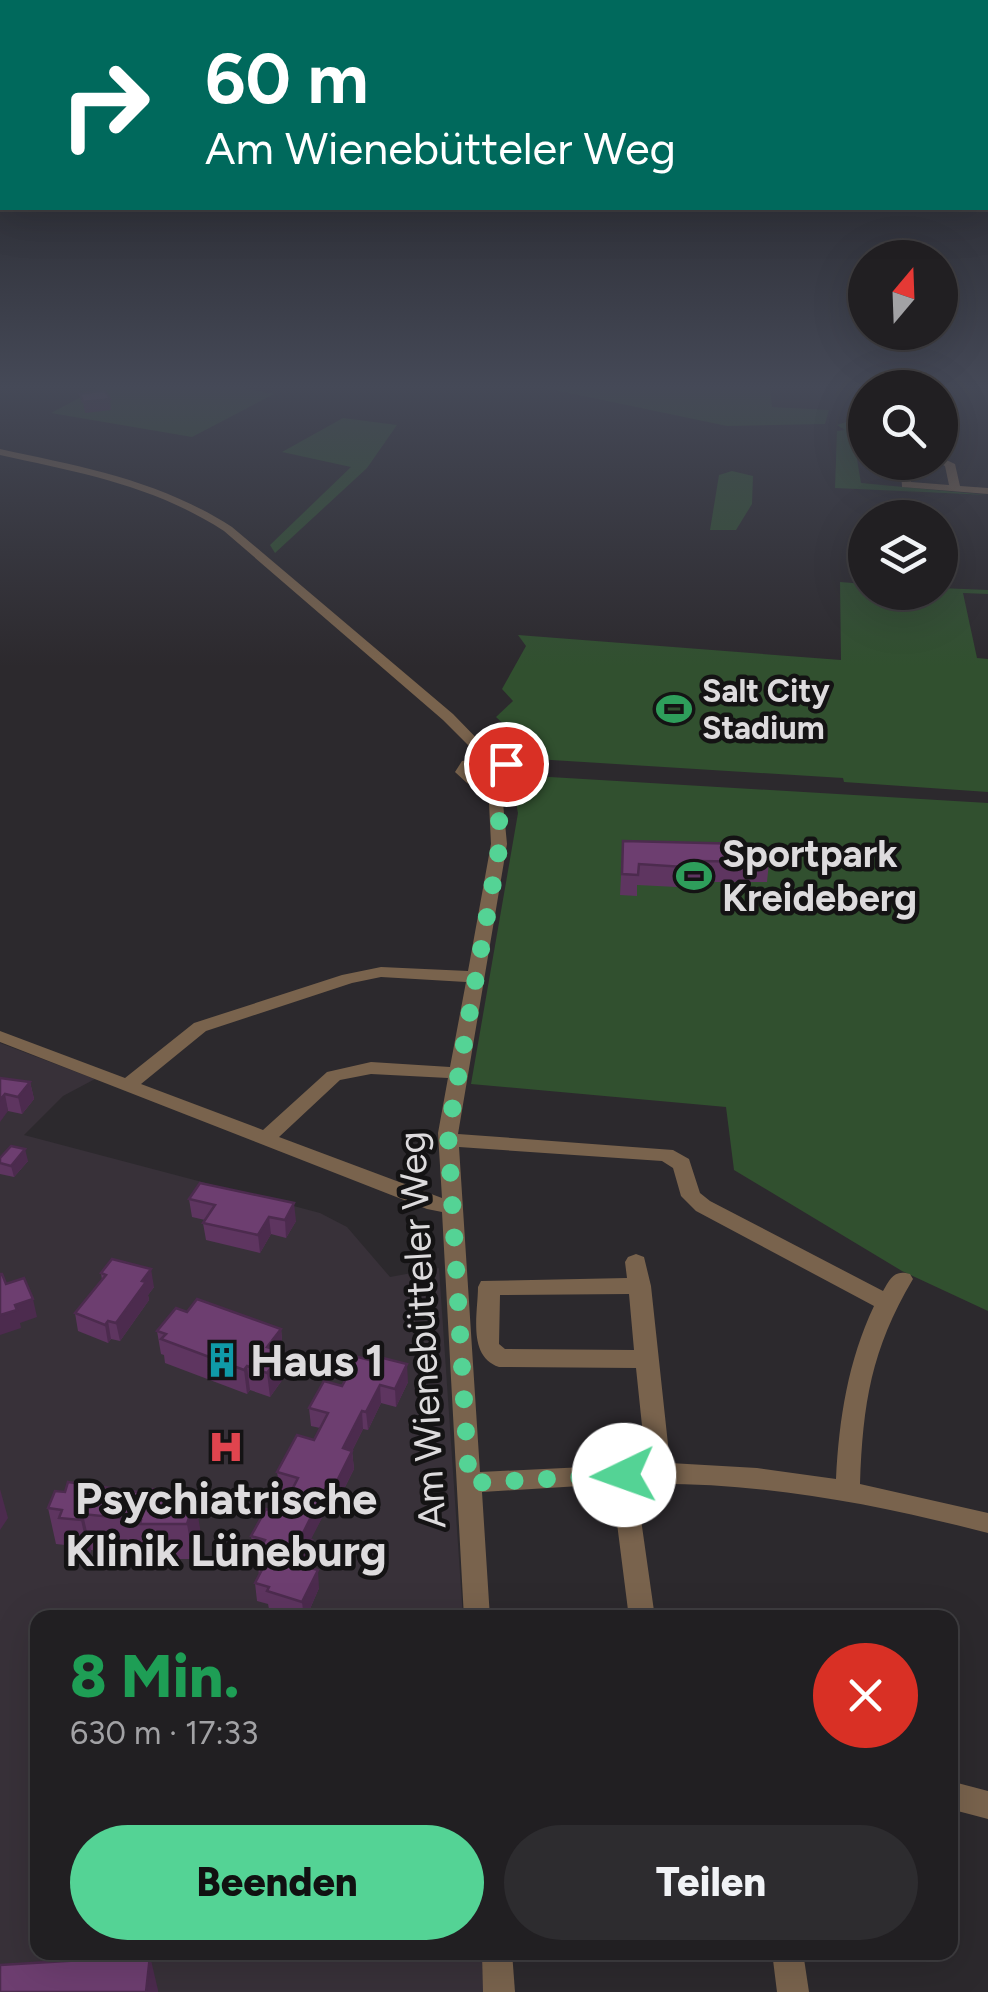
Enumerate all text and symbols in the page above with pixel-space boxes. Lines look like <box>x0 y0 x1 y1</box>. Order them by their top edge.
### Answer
text: 60 m <box>205 36 369 121</box>
icon: right <box>40 40 170 170</box>
text: Am Wienebütteler Weg <box>205 121 676 175</box>
north arrow <box>848 240 958 350</box>
map controls <box>848 240 958 610</box>
button: search <box>848 370 958 480</box>
button: layers <box>848 500 958 610</box>
place label: Salt City Stadium <box>702 672 830 747</box>
sports icon: Salt City Stadium <box>655 690 693 728</box>
pin <box>464 722 549 807</box>
icon: arrive <box>479 737 534 792</box>
place label: Sportpark Kreideberg <box>722 831 917 921</box>
sports icon: Sportpark Kreideberg <box>675 857 713 895</box>
street label: Am Wienebütteler Weg <box>389 1130 455 1530</box>
place label: Haus 1 <box>250 1333 384 1387</box>
building icon: Haus 1 <box>203 1341 241 1379</box>
position arrow <box>572 1423 676 1527</box>
hospital icon: Psychiatrische Klinik Lüneburg <box>207 1428 245 1466</box>
place label: Psychiatrische Klinik Lüneburg <box>65 1471 387 1577</box>
text: 8 Min. <box>70 1640 239 1712</box>
button: close <box>813 1643 918 1748</box>
text: 630 m · 17:33 <box>70 1714 258 1752</box>
button: Beenden <box>70 1825 484 1940</box>
button: Teilen <box>504 1825 918 1940</box>

